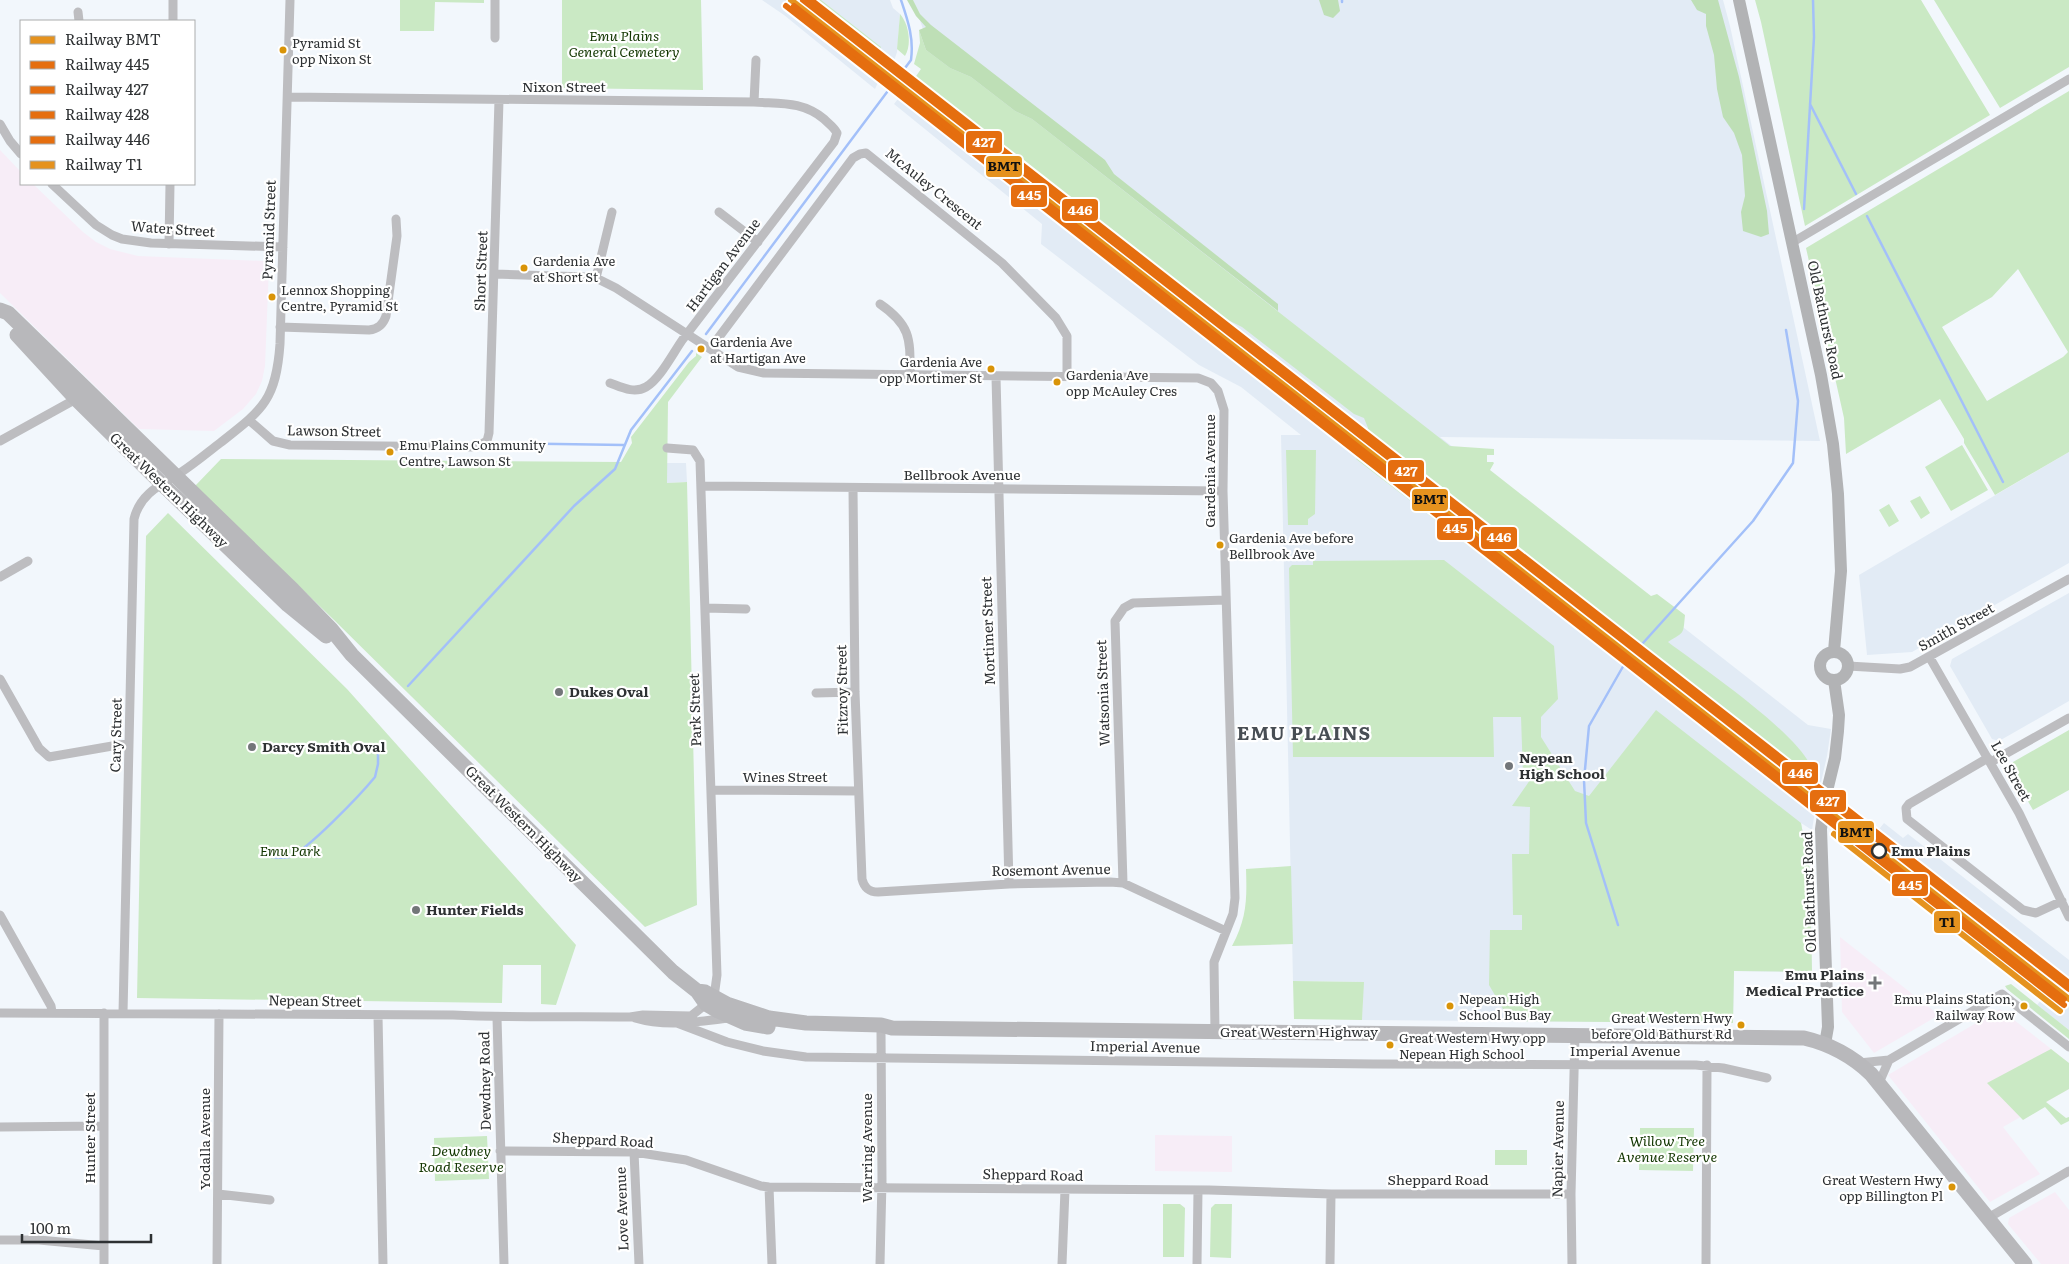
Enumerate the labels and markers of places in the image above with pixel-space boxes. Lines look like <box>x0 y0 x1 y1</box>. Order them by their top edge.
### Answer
place label: Pyramid St opp Nixon St <box>292 33 372 68</box>
marker: Pyramid St opp Nixon St <box>278 45 288 55</box>
place label: Gardenia Ave at Short St <box>533 251 615 286</box>
marker: Gardenia Ave at Short St <box>519 263 529 273</box>
place label: Lennox Shopping Centre, Pyramid St <box>281 280 399 315</box>
marker: Lennox Shopping Centre, Pyramid St <box>267 292 277 302</box>
place label: Gardenia Ave at Hartigan Ave <box>710 332 806 367</box>
marker: Gardenia Ave at Hartigan Ave <box>696 344 706 354</box>
place label: Gardenia Ave opp Mortimer St <box>879 352 983 387</box>
marker: Gardenia Ave opp Mortimer St <box>986 364 996 374</box>
place label: Gardenia Ave opp McAuley Cres <box>1066 365 1177 400</box>
marker: Gardenia Ave opp McAuley Cres <box>1052 377 1062 387</box>
place label: Emu Plains Community Centre, Lawson St <box>399 435 546 470</box>
marker: Emu Plains Community Centre, Lawson St <box>385 447 395 457</box>
place label: Gardenia Ave before Bellbrook Ave <box>1229 528 1354 563</box>
marker: Gardenia Ave before Bellbrook Ave <box>1215 540 1225 550</box>
place label: Dukes Oval <box>569 681 649 701</box>
marker: Dukes Oval <box>553 686 565 698</box>
place label: Darcy Smith Oval <box>262 736 386 756</box>
marker: Darcy Smith Oval <box>246 741 258 753</box>
place label: Nepean High School <box>1519 747 1605 783</box>
marker: Nepean High School <box>1503 760 1515 772</box>
place label: Emu Plains <box>1891 840 1970 860</box>
marker: Emu Plains <box>1871 843 1887 859</box>
place label: Hunter Fields <box>426 899 523 919</box>
marker: Hunter Fields <box>410 904 422 916</box>
place label: Emu Plains Medical Practice <box>1746 964 1864 1000</box>
marker: Emu Plains Medical Practice <box>1868 976 1882 990</box>
place label: Nepean High School Bus Bay <box>1459 989 1552 1024</box>
place label: Emu Plains Station, Railway Row <box>1894 989 2016 1024</box>
marker: Nepean High School Bus Bay <box>1445 1001 1455 1011</box>
marker: Emu Plains Station, Railway Row <box>2019 1001 2029 1011</box>
place label: Great Western Hwy before Old Bathurst Rd <box>1591 1008 1733 1043</box>
marker: Great Western Hwy before Old Bathurst Rd <box>1736 1020 1746 1030</box>
place label: Great Western Hwy opp Nepean High School <box>1399 1028 1546 1063</box>
marker: Great Western Hwy opp Nepean High School <box>1385 1040 1395 1050</box>
place label: Great Western Hwy opp Billington Pl <box>1822 1170 1944 1205</box>
marker: Great Western Hwy opp Billington Pl <box>1947 1182 1957 1192</box>

